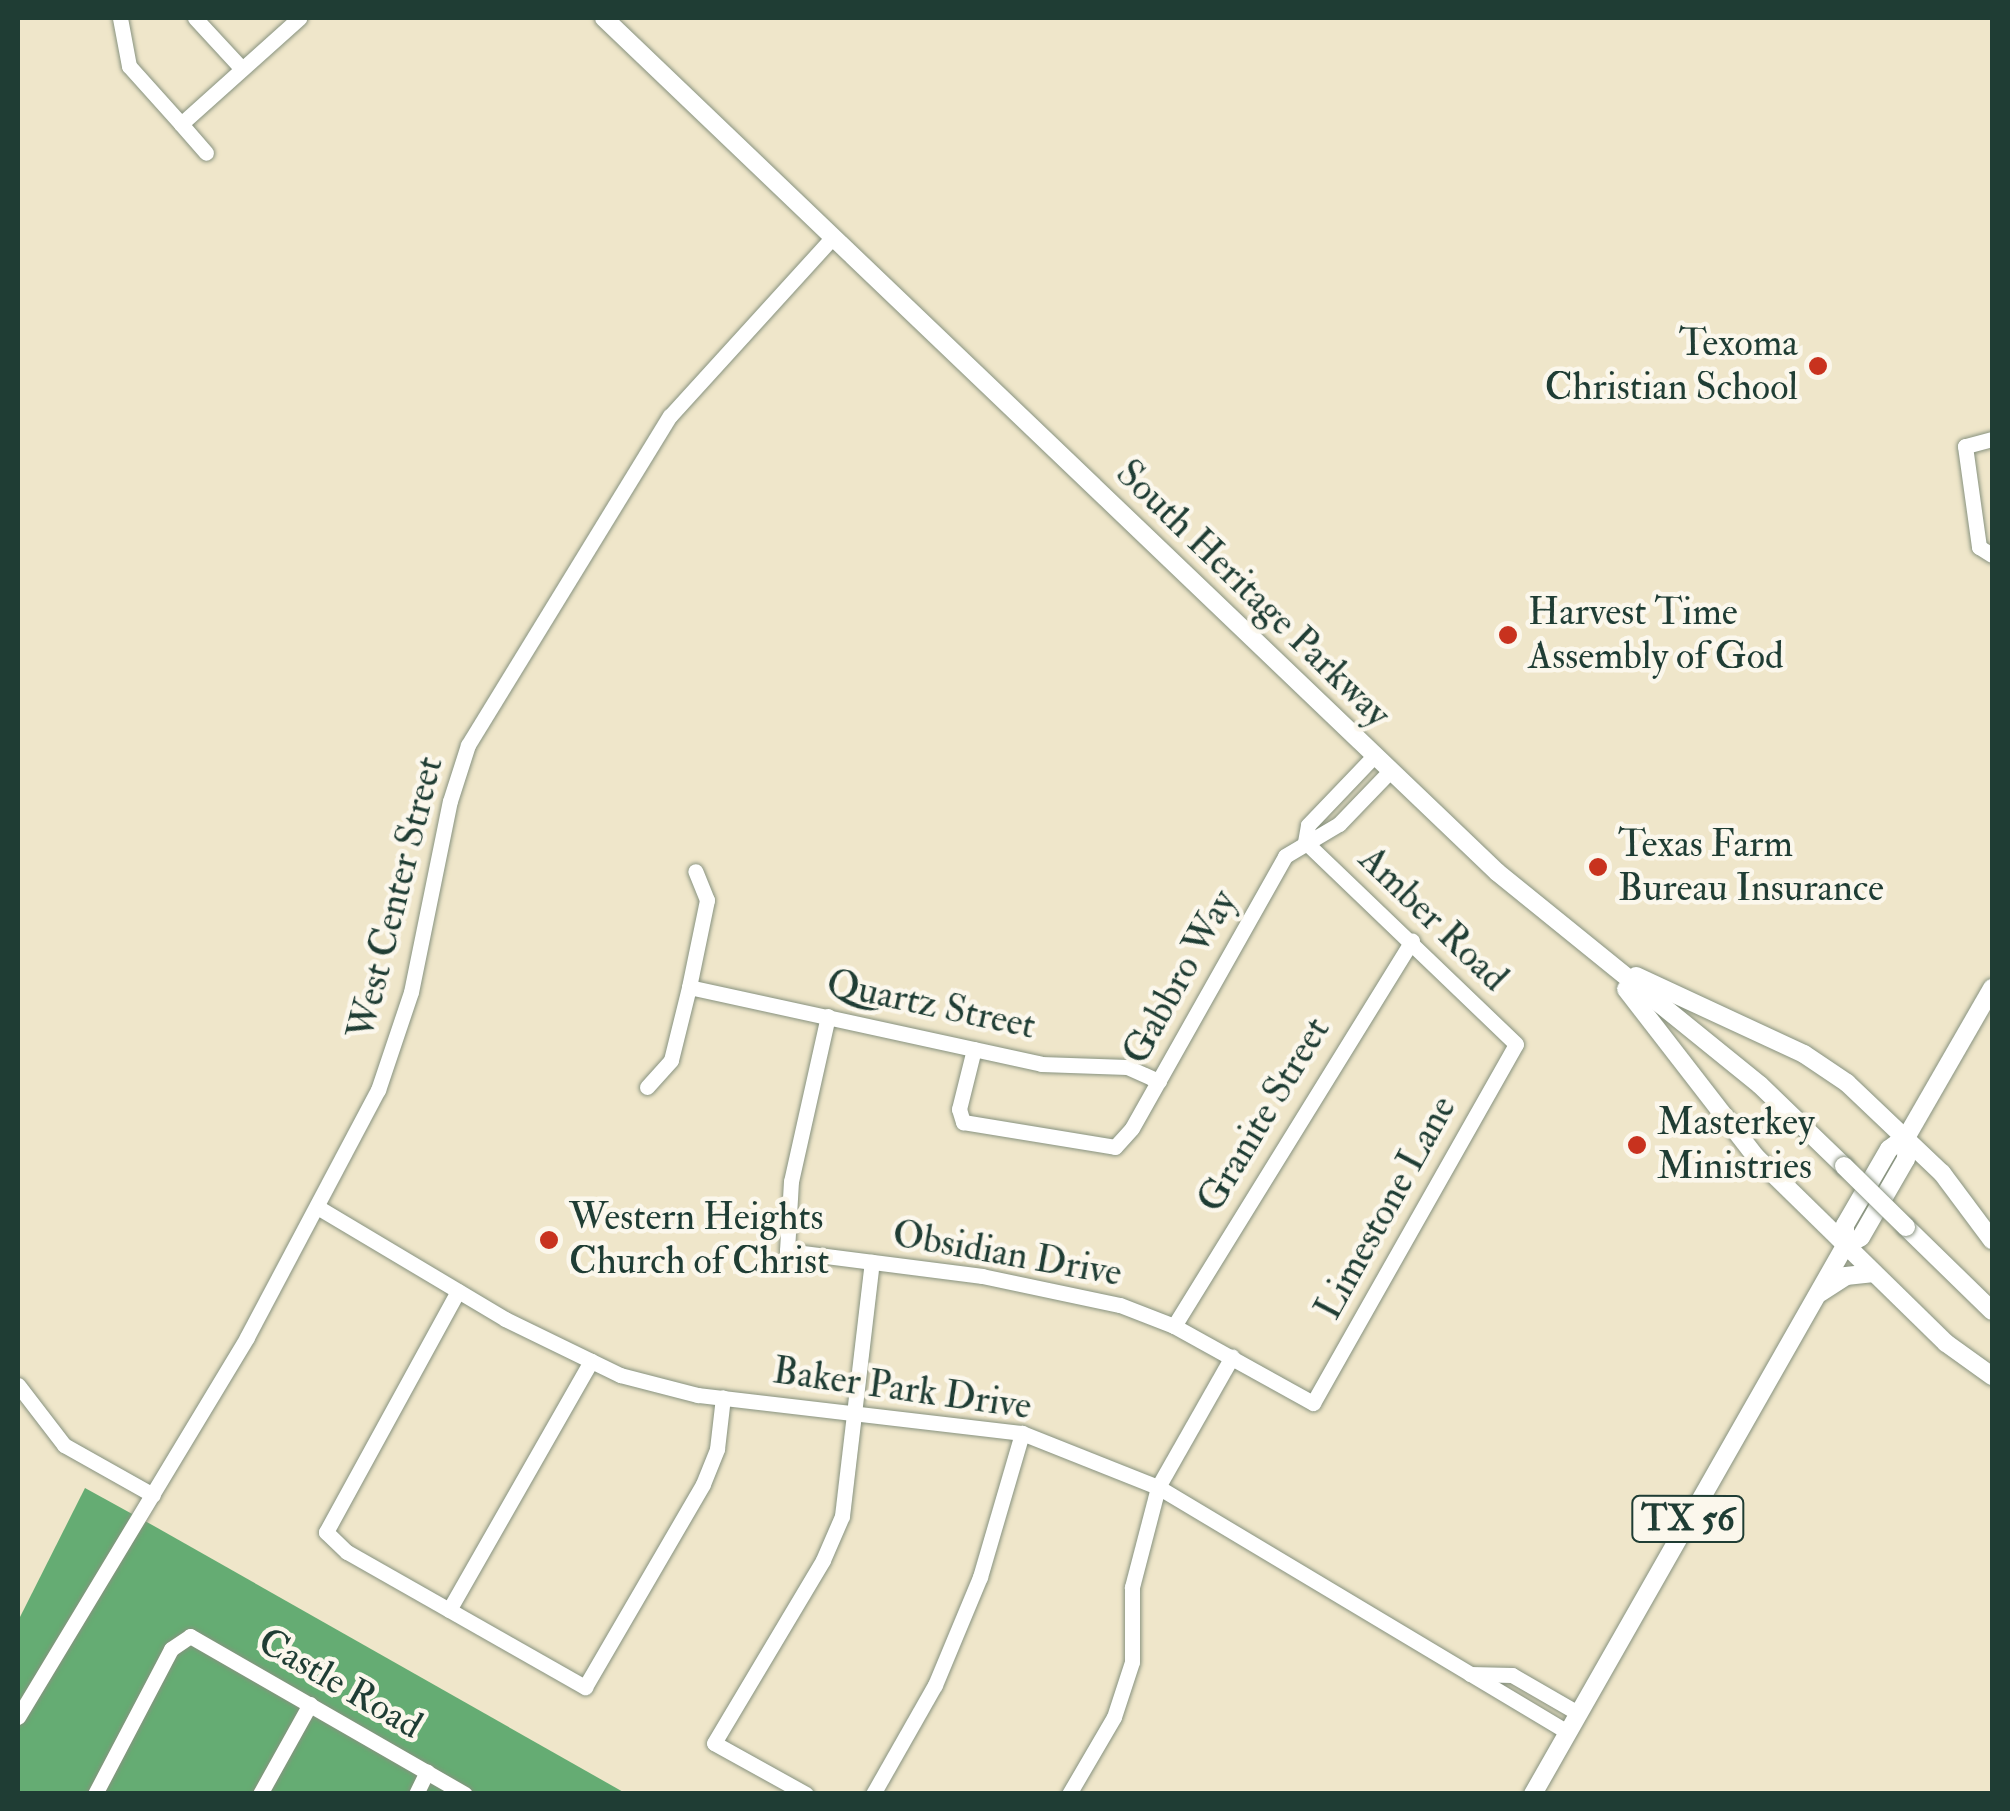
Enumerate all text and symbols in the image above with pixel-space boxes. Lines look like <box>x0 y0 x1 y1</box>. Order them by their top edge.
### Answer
place label: Texoma Christian School <box>1545 321 1798 410</box>
marker: Texoma Christian School <box>1807 355 1829 377</box>
street label: South Heritage Parkway <box>1106 451 1400 737</box>
place label: Harvest Time Assembly of God <box>1528 590 1784 679</box>
marker: Harvest Time Assembly of God <box>1497 624 1519 646</box>
street label: West Center Street <box>339 752 453 1044</box>
place label: Texas Farm Bureau Insurance <box>1618 822 1884 912</box>
street label: Amber Road <box>1349 837 1517 1001</box>
marker: Texas Farm Bureau Insurance <box>1587 856 1609 878</box>
street label: Gabbro Way <box>1113 882 1247 1072</box>
street label: Quartz Street <box>823 961 1039 1049</box>
street label: Granite Street <box>1188 1009 1340 1221</box>
street label: Limestone Lane <box>1306 1088 1466 1328</box>
place label: Masterkey Ministries <box>1657 1100 1815 1190</box>
marker: Masterkey Ministries <box>1626 1134 1648 1156</box>
place label: Western Heights Church of Christ <box>569 1195 829 1284</box>
street label: Obsidian Drive <box>889 1211 1125 1297</box>
marker: Western Heights Church of Christ <box>538 1229 560 1251</box>
street label: Baker Park Drive <box>770 1348 1034 1430</box>
road number: TX 56 <box>1630 1489 1746 1549</box>
street label: Castle Road <box>250 1619 430 1749</box>

